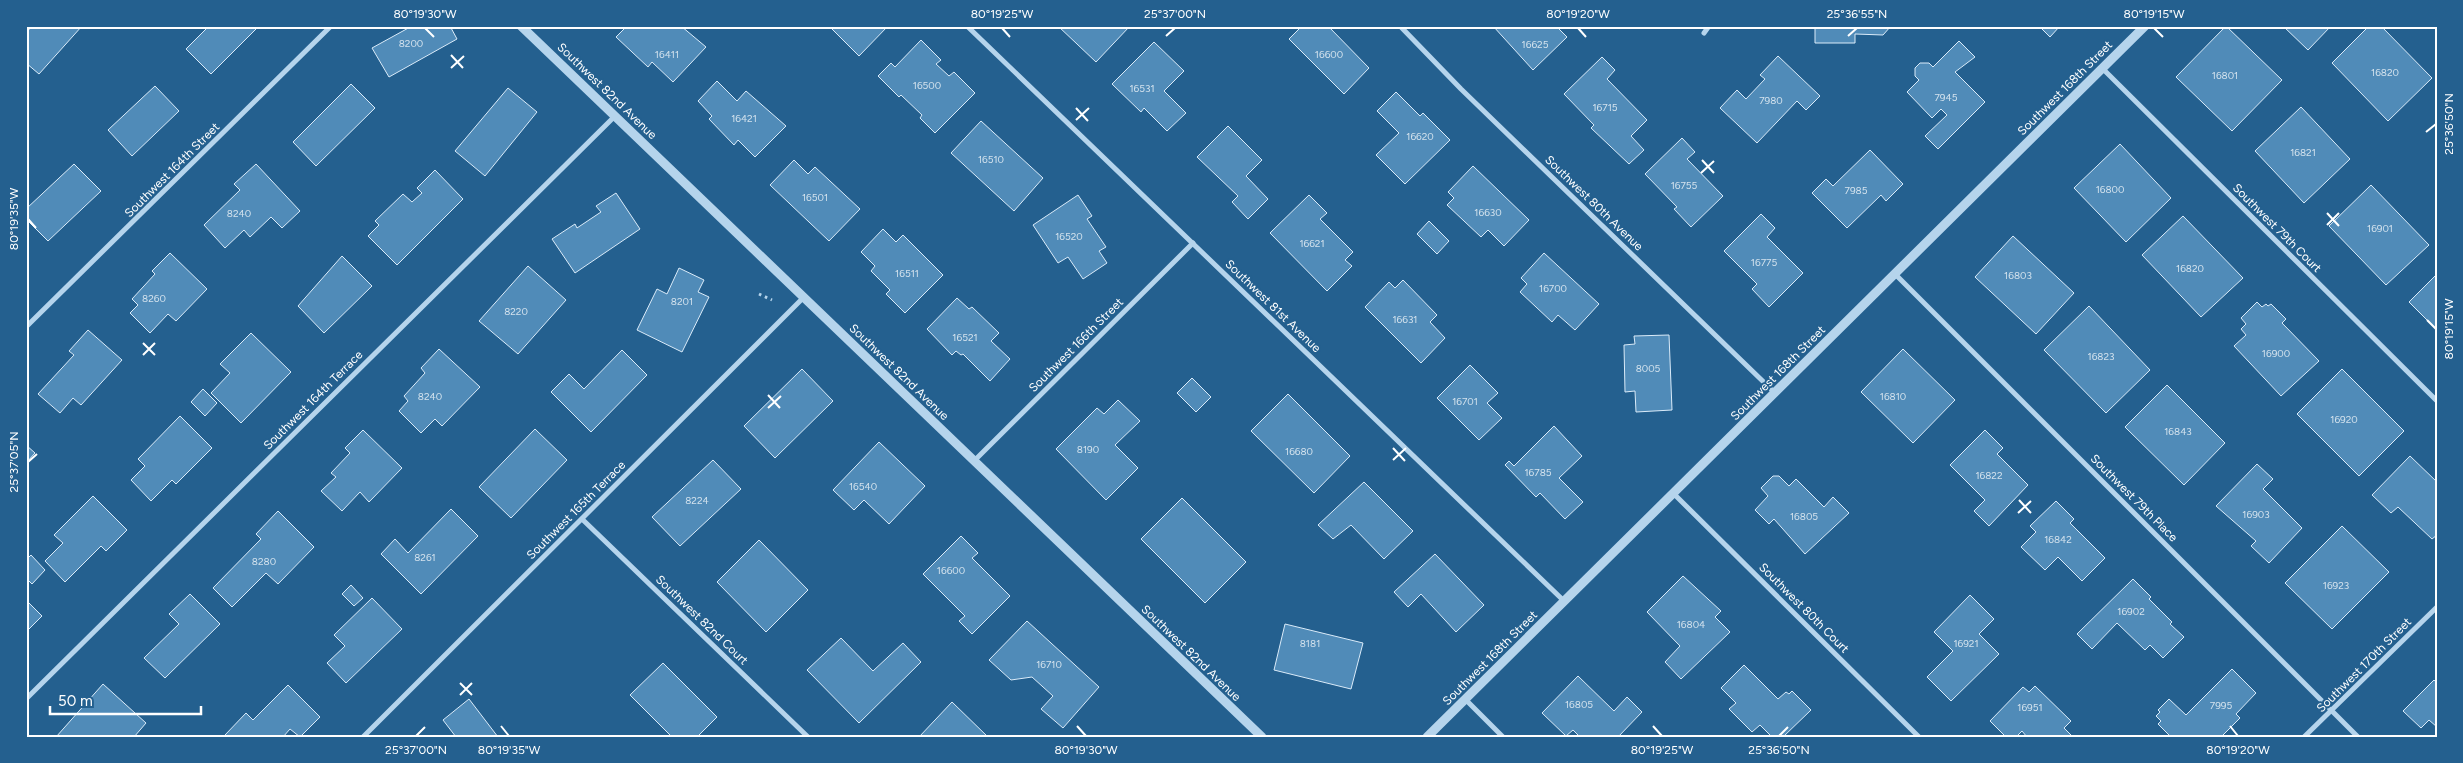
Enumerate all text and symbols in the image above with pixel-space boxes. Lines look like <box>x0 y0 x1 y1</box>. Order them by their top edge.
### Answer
text: 80°19'30"W <box>393 7 457 21</box>
text: 80°19'25"W <box>971 7 1034 21</box>
text: 25°37'00"N <box>1144 7 1206 21</box>
text: 80°19'20"W <box>1546 7 1610 21</box>
text: 25°36'55"N <box>1827 7 1887 21</box>
text: 80°19'15"W <box>2124 7 2185 21</box>
house number: 8200 <box>399 37 423 50</box>
street label: Southwest 168th Street <box>2015 37 2116 138</box>
house number: 16625 <box>1522 38 1549 51</box>
street label: Southwest 82nd Avenue <box>555 40 660 142</box>
house number: 16411 <box>655 48 679 61</box>
house number: 16600 <box>1315 48 1343 61</box>
house number: 16820 <box>2371 66 2399 79</box>
house number: 16801 <box>2212 69 2238 82</box>
house number: 16500 <box>913 79 941 92</box>
house number: 16531 <box>1129 82 1155 95</box>
house number: 7945 <box>1935 91 1958 104</box>
text: 25°36'50"N <box>2442 93 2456 155</box>
house number: 7980 <box>1759 94 1783 107</box>
house number: 16715 <box>1592 101 1618 114</box>
house number: 16421 <box>731 112 757 125</box>
street label: Southwest 164th Street <box>122 119 223 220</box>
house number: 16620 <box>1406 130 1434 143</box>
house number: 16821 <box>2290 146 2316 159</box>
street label: Southwest 80th Avenue <box>1542 152 1646 254</box>
house number: 16510 <box>978 153 1004 166</box>
house number: 16755 <box>1671 179 1698 192</box>
street label: Southwest 79th Court <box>2230 181 2324 275</box>
house number: 16800 <box>2096 183 2124 196</box>
house number: 7985 <box>1845 184 1868 197</box>
text: 80°19'35"W <box>7 187 21 250</box>
house number: 16501 <box>802 191 828 204</box>
house number: 16630 <box>1474 206 1502 219</box>
house number: 8240 <box>227 207 251 220</box>
house number: 16901 <box>2367 222 2393 235</box>
house number: 16520 <box>1055 230 1083 243</box>
house number: 16621 <box>1299 237 1325 250</box>
house number: 16775 <box>1751 256 1777 269</box>
street label: Southwest 81st Avenue <box>1222 257 1324 355</box>
house number: 16820 <box>2176 262 2204 275</box>
house number: 16511 <box>895 267 919 280</box>
house number: 16803 <box>2004 269 2032 282</box>
house number: 16700 <box>1539 282 1567 295</box>
house number: 8260 <box>142 292 166 305</box>
house number: 8201 <box>671 295 693 308</box>
street label: Southwest 166th Street <box>1026 295 1126 395</box>
text: 80°19'15"W <box>2442 298 2456 359</box>
house number: 8220 <box>504 305 528 318</box>
house number: 16631 <box>1392 313 1418 326</box>
street label: Southwest 82nd Avenue <box>847 321 952 423</box>
street label: Southwest 168th Street <box>1728 322 1829 423</box>
house number: 16521 <box>952 331 978 344</box>
street label: Southwest 164th Terrace <box>261 347 366 452</box>
house number: 16900 <box>2262 347 2290 360</box>
house number: 16823 <box>2088 350 2114 363</box>
house number: 8005 <box>1636 362 1661 375</box>
house number: 8240 <box>418 390 442 403</box>
house number: 16810 <box>1880 390 1906 403</box>
house number: 16701 <box>1452 395 1478 408</box>
house number: 16920 <box>2330 413 2358 426</box>
house number: 16843 <box>2164 425 2192 438</box>
text: 25°37'05"N <box>7 431 21 493</box>
house number: 8190 <box>1077 443 1099 456</box>
house number: 16680 <box>1285 445 1313 458</box>
street label: Southwest 79th Place <box>2088 452 2181 545</box>
street label: Southwest 165th Terrace <box>524 457 629 562</box>
house number: 16785 <box>1524 466 1552 479</box>
house number: 16822 <box>1975 469 2003 482</box>
house number: 16540 <box>849 480 877 493</box>
house number: 8224 <box>685 494 709 507</box>
house number: 16903 <box>2242 508 2270 521</box>
house number: 16805 <box>1790 510 1818 523</box>
house number: 16842 <box>2044 533 2072 546</box>
house number: 8261 <box>414 551 436 564</box>
house number: 8280 <box>252 555 276 568</box>
street label: Southwest 80th Court <box>1756 560 1852 656</box>
house number: 16600 <box>937 564 965 577</box>
street label: Southwest 82nd Court <box>653 572 751 668</box>
house number: 16923 <box>2323 579 2349 592</box>
street label: Southwest 82nd Avenue <box>1139 602 1244 704</box>
house number: 16902 <box>2117 605 2145 618</box>
street label: Southwest 168th Street <box>1440 607 1541 708</box>
street label: Southwest 170th Street <box>2314 614 2415 715</box>
house number: 16804 <box>1677 618 1705 631</box>
house number: 8181 <box>1300 637 1320 650</box>
house number: 16921 <box>1953 637 1979 650</box>
house number: 16710 <box>1036 658 1062 671</box>
scale bar <box>50 683 201 715</box>
text: 50 m <box>58 692 93 710</box>
house number: 16805 <box>1565 698 1593 711</box>
house number: 7995 <box>2210 699 2232 712</box>
house number: 16951 <box>2017 701 2043 714</box>
text: 25°37'00"N <box>385 743 447 757</box>
text: 80°19'35"W <box>478 743 541 757</box>
text: 80°19'30"W <box>1054 743 1118 757</box>
text: 80°19'25"W <box>1631 743 1694 757</box>
text: 25°36'50"N <box>1748 743 1810 757</box>
text: 80°19'20"W <box>2206 743 2270 757</box>

